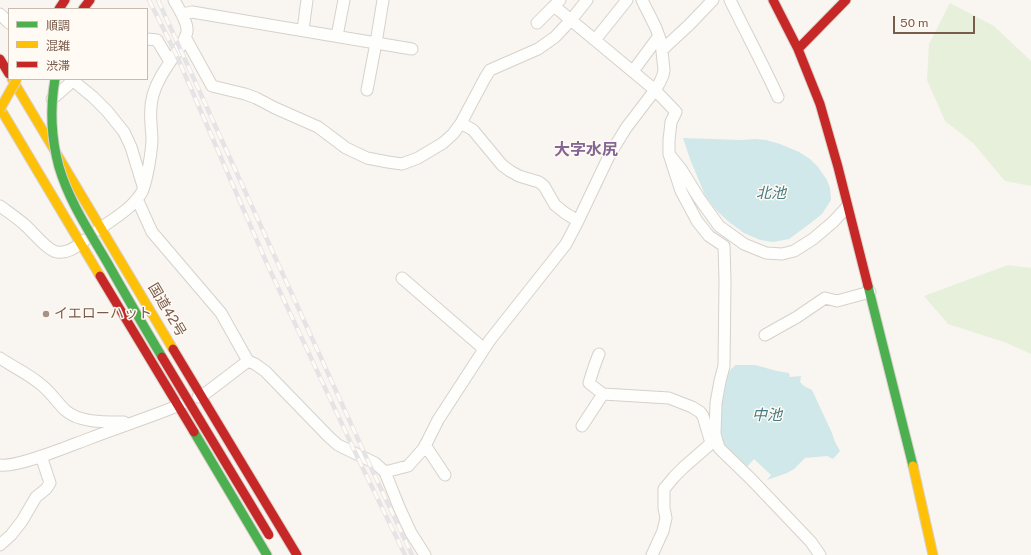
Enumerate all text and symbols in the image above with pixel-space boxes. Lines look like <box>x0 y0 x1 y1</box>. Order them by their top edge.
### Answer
legend <box>8 8 148 80</box>
scale bar <box>895 8 977 34</box>
text: 50 m <box>900 16 928 30</box>
text: 順調 <box>46 19 70 33</box>
text: 混雑 <box>46 39 70 53</box>
text: 渋滞 <box>46 59 70 73</box>
district label: 大字水尻 <box>554 140 618 160</box>
water label: 北池 <box>756 184 786 202</box>
street label: 国道42号 <box>145 280 189 340</box>
place label: イエローハット <box>54 306 152 322</box>
marker: イエローハット <box>41 309 51 319</box>
water label: 中池 <box>752 406 782 424</box>

